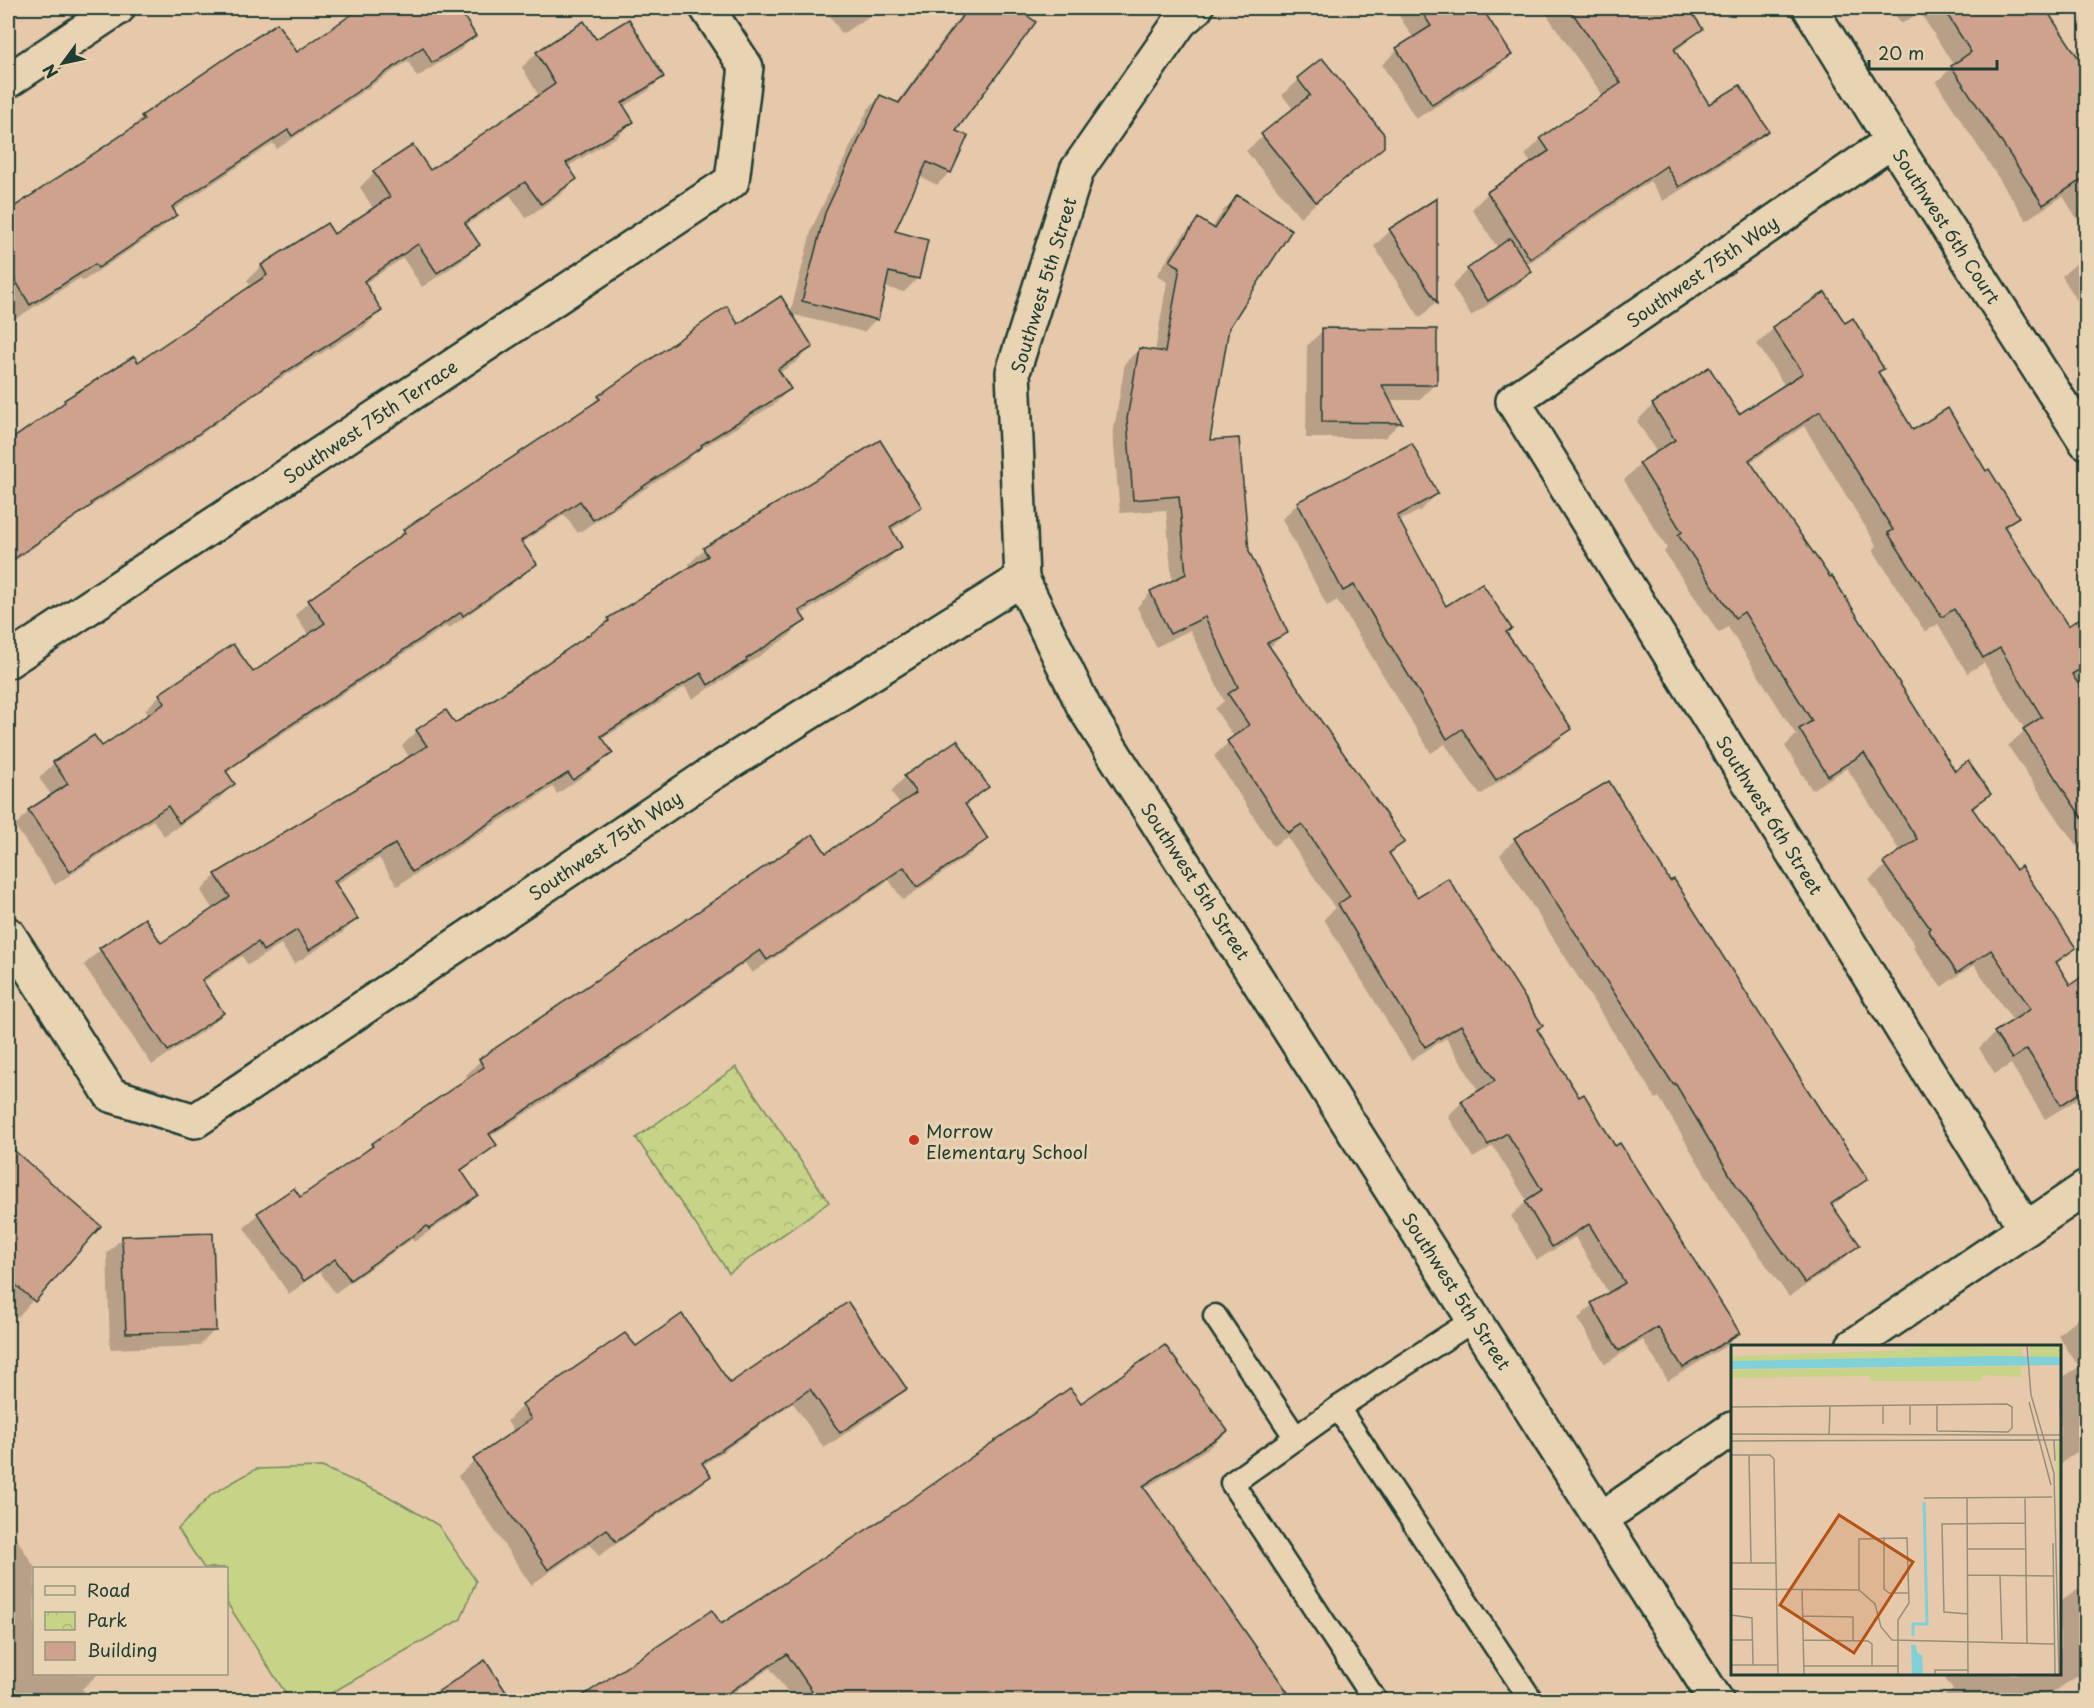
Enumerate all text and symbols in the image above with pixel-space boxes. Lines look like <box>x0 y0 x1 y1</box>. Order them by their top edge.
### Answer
north arrow <box>33 33 93 93</box>
scale bar <box>1869 33 1996 71</box>
text: 20 m <box>1878 39 1924 66</box>
text: N <box>36 60 63 84</box>
street label: Southwest 6th Court <box>1887 143 2007 309</box>
street label: Southwest 5th Street <box>1003 194 1083 376</box>
street label: Southwest 75th Way <box>1621 208 1783 334</box>
street label: Southwest 75th Terrace <box>278 353 462 489</box>
street label: Southwest 6th Street <box>1710 730 1830 900</box>
street label: Southwest 75th Way <box>523 784 687 906</box>
street label: Southwest 5th Street <box>1135 797 1257 965</box>
place label: Morrow Elementary School <box>926 1117 1088 1165</box>
marker: Morrow Elementary School <box>907 1133 921 1147</box>
street label: Southwest 5th Street <box>1396 1207 1518 1375</box>
inset map <box>1731 1345 2061 1675</box>
legend <box>33 1567 228 1675</box>
text: Road <box>87 1576 131 1603</box>
text: Park <box>87 1606 127 1633</box>
text: Building <box>87 1636 157 1663</box>

